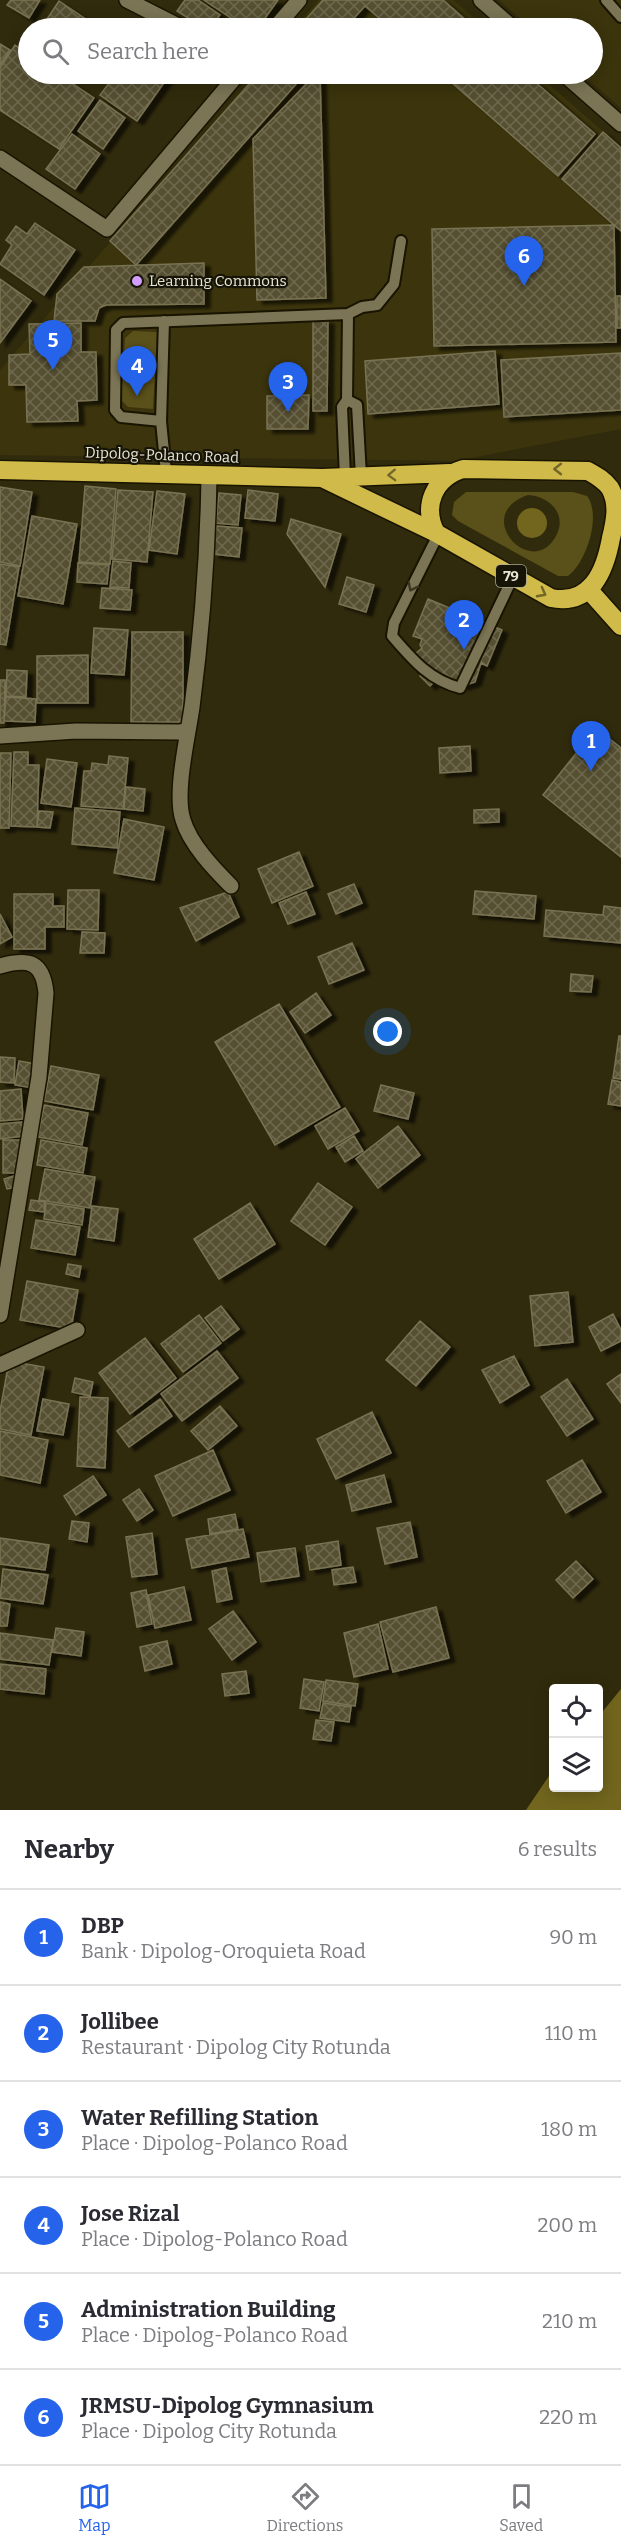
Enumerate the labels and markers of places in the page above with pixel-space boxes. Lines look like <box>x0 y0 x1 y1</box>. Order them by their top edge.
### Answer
pin: 6 <box>504 236 544 286</box>
place label: Learning Commons <box>149 272 287 290</box>
marker: Learning Commons <box>130 274 144 288</box>
pin: 5 <box>34 320 72 370</box>
pin: 4 <box>118 346 156 396</box>
pin: 3 <box>268 362 308 412</box>
pin: 2 <box>444 600 484 650</box>
pin: 1 <box>572 722 610 771</box>

